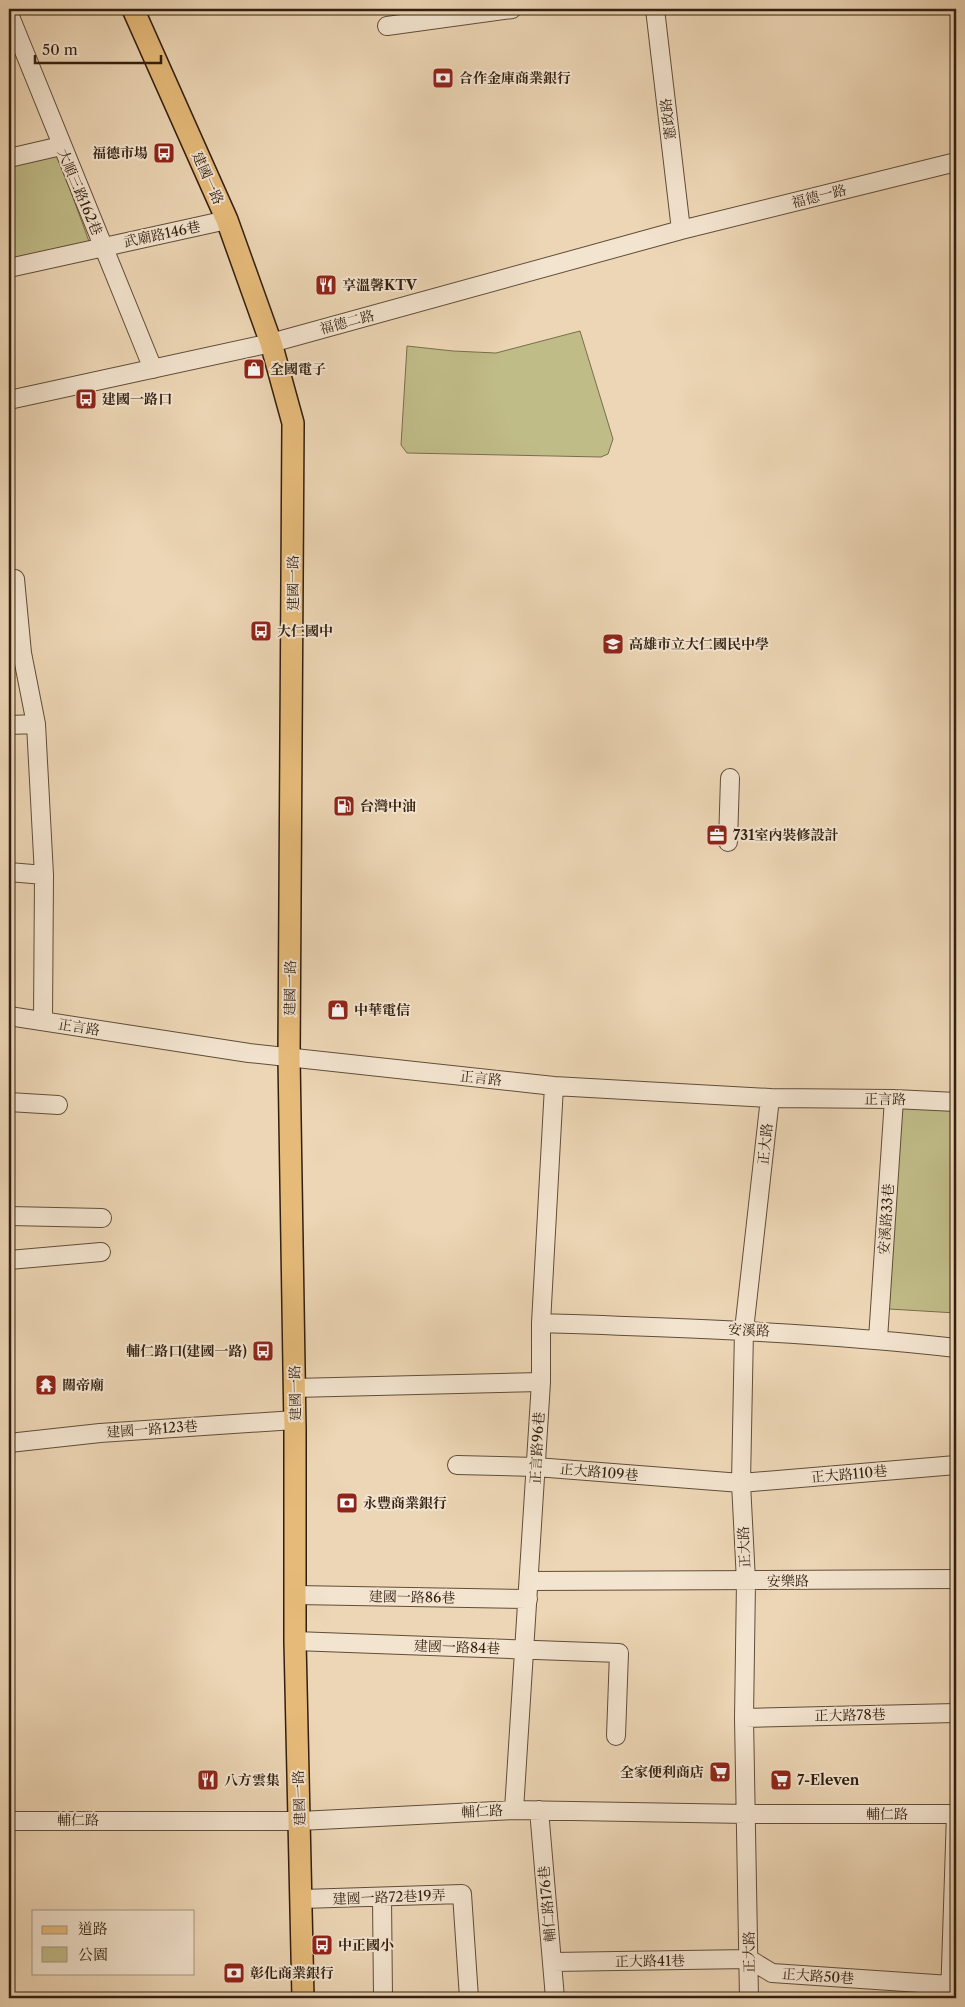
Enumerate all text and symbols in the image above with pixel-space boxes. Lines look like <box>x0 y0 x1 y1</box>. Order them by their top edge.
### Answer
scale bar <box>35 32 161 64</box>
text: 50 m <box>42 40 78 59</box>
bank icon: 合作金庫商業銀行 <box>431 66 455 90</box>
place label: 合作金庫商業銀行 <box>459 69 571 87</box>
street label: 憲政路 <box>657 97 679 141</box>
bus stop icon: 福德市場 <box>152 141 176 165</box>
place label: 福德市場 <box>92 144 148 162</box>
street label: 大順三路162巷 <box>54 146 106 238</box>
street label: 建國一路 <box>188 149 228 207</box>
street label: 福德一路 <box>790 180 848 212</box>
street label: 武廟路146巷 <box>122 217 202 251</box>
restaurant icon: 享溫馨KTV <box>314 273 338 297</box>
place label: 享溫馨KTV <box>342 276 418 294</box>
street label: 福德二路 <box>318 306 376 338</box>
shop icon: 全國電子 <box>242 357 266 381</box>
place label: 全國電子 <box>270 360 326 378</box>
bus stop icon: 建國一路口 <box>74 387 98 411</box>
place label: 建國一路口 <box>102 390 172 408</box>
street label: 建國一路 <box>284 555 302 611</box>
bus stop icon: 大仁國中 <box>249 619 273 643</box>
place label: 大仁國中 <box>277 622 333 640</box>
school or university icon: 高雄市立大仁國民中學 <box>601 632 625 656</box>
place label: 高雄市立大仁國民中學 <box>629 635 769 653</box>
fuel station icon: 台灣中油 <box>332 794 356 818</box>
place label: 台灣中油 <box>360 797 416 815</box>
office icon: 731室內裝修設計 <box>705 823 729 847</box>
place label: 731室內裝修設計 <box>733 826 839 844</box>
street label: 建國一路 <box>281 960 299 1016</box>
shop icon: 中華電信 <box>326 998 350 1022</box>
place label: 中華電信 <box>354 1001 410 1019</box>
street label: 正言路 <box>57 1015 101 1039</box>
street label: 正言路 <box>459 1067 503 1089</box>
street label: 正言路 <box>864 1090 906 1108</box>
street label: 正大路 <box>754 1122 776 1166</box>
street label: 安溪路33巷 <box>875 1183 897 1255</box>
street label: 安溪路 <box>728 1320 770 1340</box>
bus stop icon: 輔仁路口(建國一路) <box>251 1339 275 1363</box>
place label: 輔仁路口(建國一路) <box>126 1342 247 1360</box>
street label: 建國一路 <box>286 1365 304 1421</box>
temple icon: 關帝廟 <box>34 1373 58 1397</box>
place label: 關帝廟 <box>62 1376 104 1394</box>
street label: 正言路96巷 <box>526 1411 548 1485</box>
street label: 建國一路123巷 <box>106 1417 198 1441</box>
street label: 正大路109巷 <box>559 1460 639 1484</box>
street label: 正大路110巷 <box>810 1462 888 1486</box>
bank icon: 永豐商業銀行 <box>335 1491 359 1515</box>
place label: 永豐商業銀行 <box>363 1494 447 1512</box>
street label: 正大路 <box>734 1526 754 1568</box>
street label: 安樂路 <box>767 1572 809 1590</box>
street label: 建國一路86巷 <box>369 1587 455 1607</box>
street label: 建國一路84巷 <box>414 1636 500 1658</box>
street label: 正大路78巷 <box>814 1705 886 1725</box>
supermarket icon: 全家便利商店 <box>708 1760 732 1784</box>
place label: 全家便利商店 <box>620 1763 704 1781</box>
restaurant icon: 八方雲集 <box>196 1768 220 1792</box>
supermarket icon: 7-Eleven <box>769 1768 793 1792</box>
street label: 建國一路 <box>289 1770 309 1826</box>
place label: 八方雲集 <box>224 1771 280 1789</box>
place label: 7-Eleven <box>797 1771 860 1789</box>
street label: 輔仁路 <box>461 1801 503 1821</box>
street label: 輔仁路 <box>866 1805 908 1823</box>
street label: 輔仁路 <box>57 1811 99 1829</box>
street label: 輔仁路176巷 <box>535 1865 559 1943</box>
street label: 建國一路72巷19弄 <box>332 1886 446 1908</box>
legend <box>32 1910 195 1974</box>
text: 道路 <box>78 1919 108 1938</box>
street label: 正大路 <box>740 1931 758 1973</box>
bus stop icon: 中正國小 <box>310 1933 334 1957</box>
place label: 中正國小 <box>338 1936 394 1954</box>
text: 公園 <box>78 1945 108 1964</box>
street label: 正大路41巷 <box>615 1951 685 1971</box>
bank icon: 彰化商業銀行 <box>222 1961 246 1985</box>
place label: 彰化商業銀行 <box>250 1964 334 1982</box>
street label: 正大路50巷 <box>781 1964 855 1988</box>

